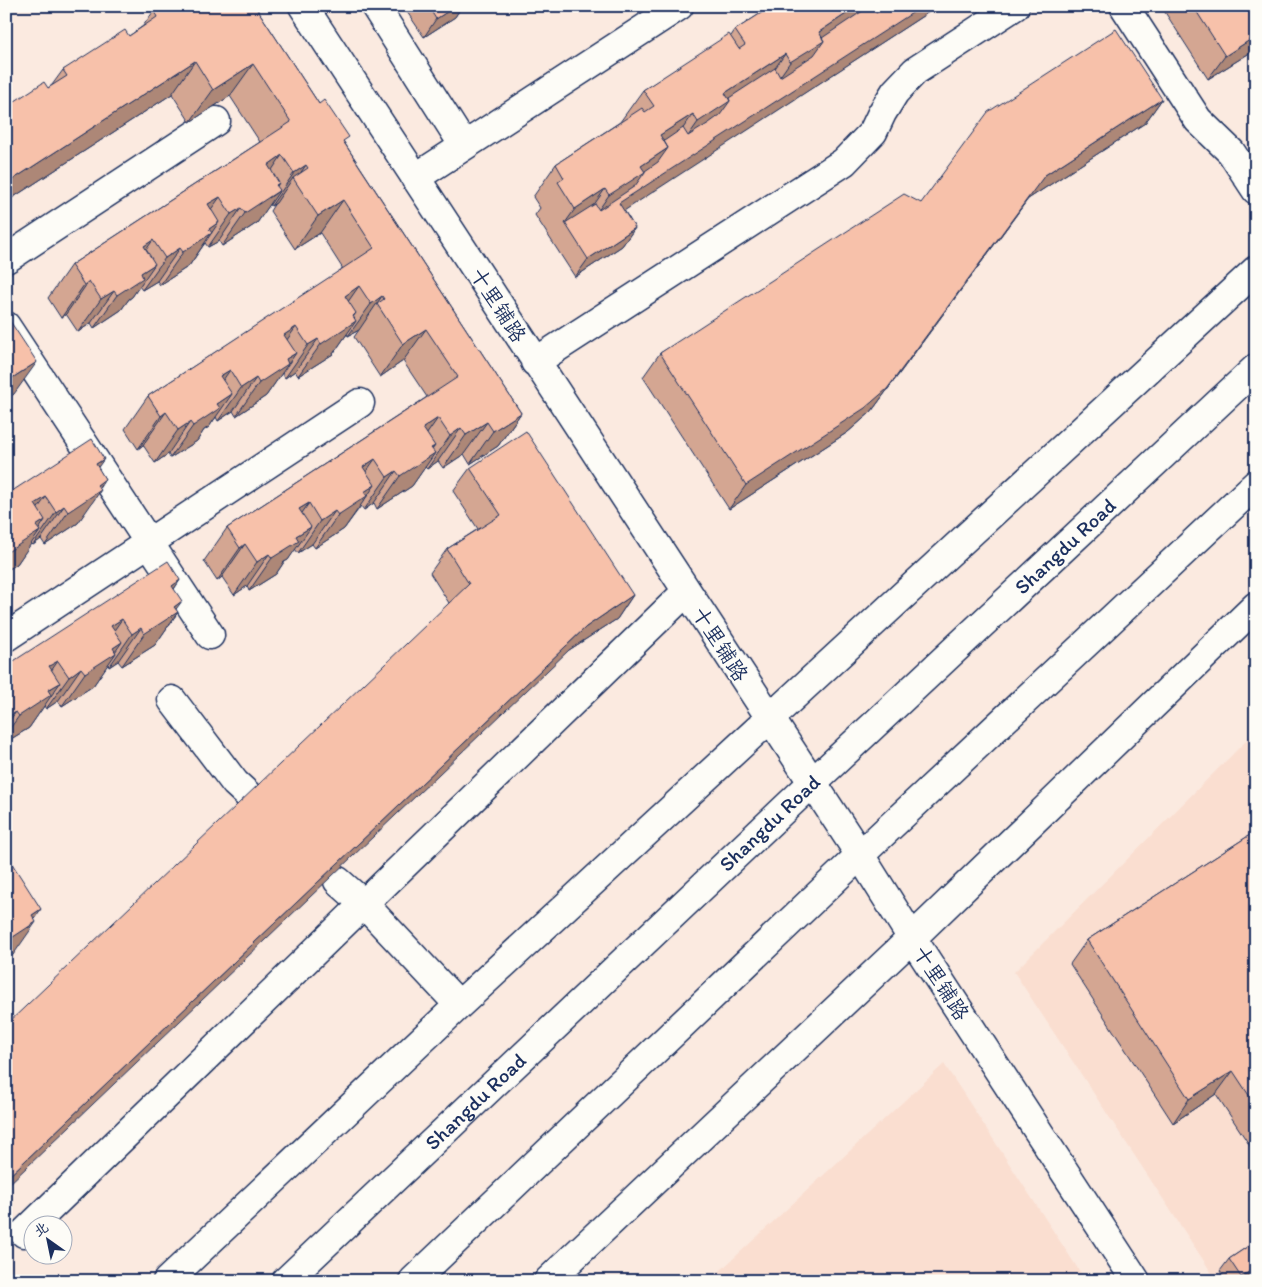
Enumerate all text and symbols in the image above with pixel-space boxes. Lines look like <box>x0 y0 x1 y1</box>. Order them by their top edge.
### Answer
street label: 十里铺路 <box>465 263 532 347</box>
street label: Shangdu Road <box>1009 493 1121 599</box>
street label: 十里铺路 <box>687 602 754 686</box>
street label: Shangdu Road <box>714 769 825 876</box>
street label: 十里铺路 <box>908 941 975 1025</box>
street label: Shangdu Road <box>420 1048 531 1155</box>
north arrow <box>22 1214 72 1264</box>
text: 北 <box>31 1219 52 1240</box>

